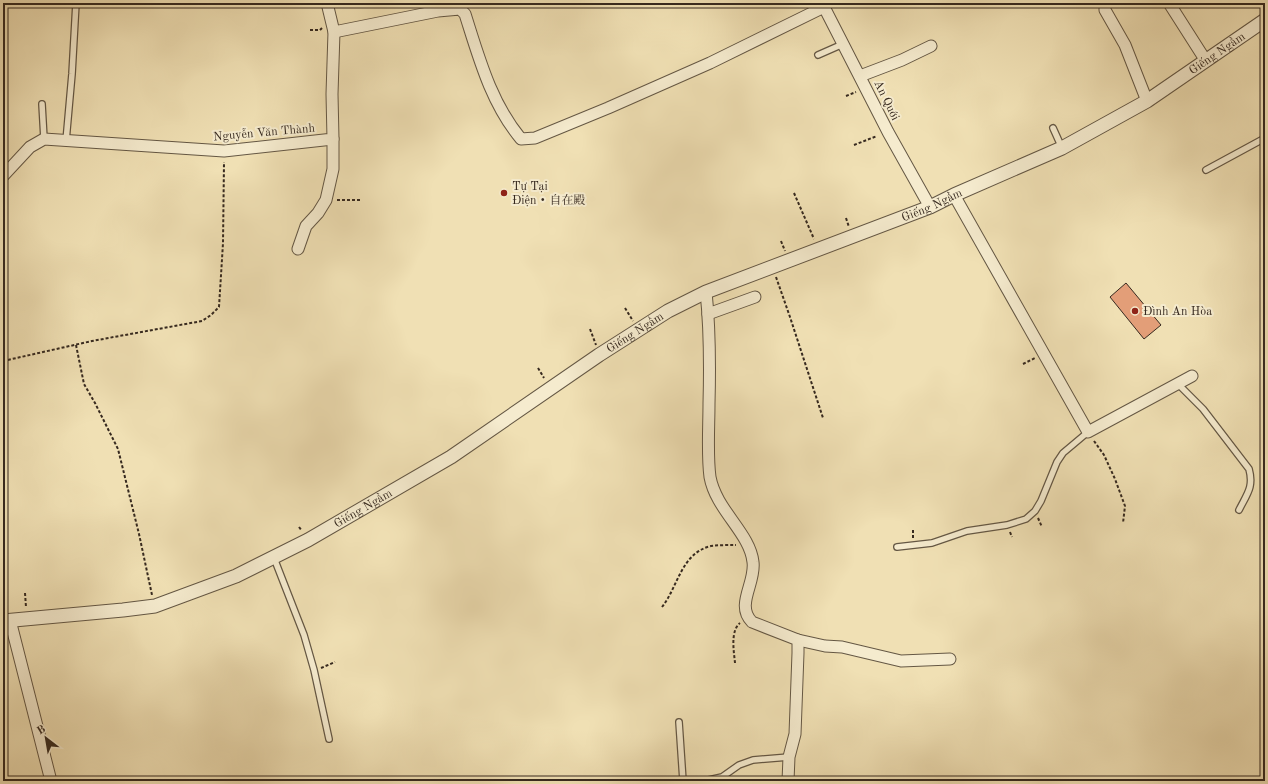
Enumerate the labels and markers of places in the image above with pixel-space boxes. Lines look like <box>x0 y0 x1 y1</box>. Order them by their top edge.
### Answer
place label: Tự Tại Điện • 自在殿 <box>512 181 585 207</box>
marker: Tự Tại Điện • 自在殿 <box>499 188 509 198</box>
marker: Đình An Hòa <box>1130 306 1140 316</box>
place label: Đình An Hòa <box>1143 306 1212 318</box>

